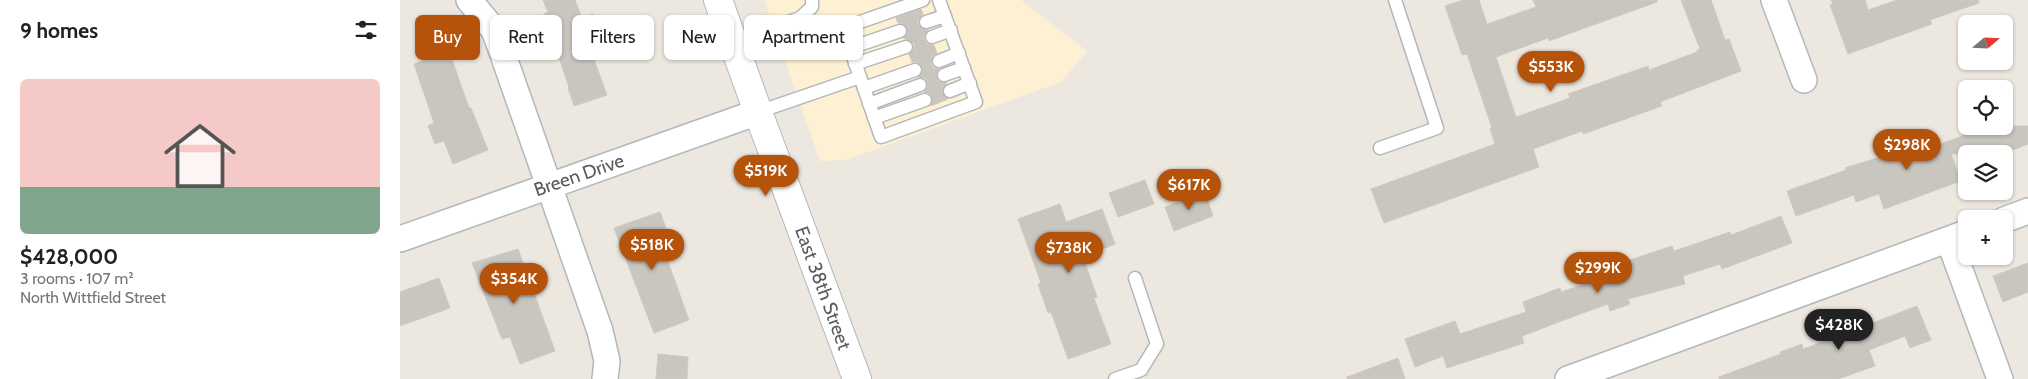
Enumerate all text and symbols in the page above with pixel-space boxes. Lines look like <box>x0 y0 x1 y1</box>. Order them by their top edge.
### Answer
chip: Buy <box>415 15 480 60</box>
chip: Rent <box>490 15 562 60</box>
chip: Filters <box>572 15 654 60</box>
chip: New <box>664 15 734 60</box>
chip: Apartment <box>744 15 863 60</box>
north arrow <box>1958 15 2012 70</box>
map controls <box>1958 15 2013 265</box>
icon: filters <box>352 16 380 44</box>
text: 9 homes <box>20 18 98 43</box>
pin: $553K <box>1516 51 1586 93</box>
text: $553K <box>1528 57 1574 76</box>
button: locate <box>1958 80 2013 135</box>
icon: home <box>155 111 245 201</box>
pin: $298K <box>1872 128 1942 171</box>
text: $298K <box>1884 135 1930 154</box>
button: layers <box>1958 145 2013 200</box>
street label: Breen Drive <box>531 149 627 201</box>
pin: $519K <box>731 154 801 197</box>
text: $519K <box>745 161 787 180</box>
pin: $617K <box>1154 168 1224 211</box>
text: $617K <box>1168 175 1210 194</box>
button: + <box>1958 210 2013 265</box>
street label: East 38th Street <box>790 223 856 353</box>
pin: $518K <box>617 228 687 271</box>
pin: $738K <box>1034 232 1104 274</box>
text: $518K <box>630 235 674 254</box>
text: $738K <box>1046 238 1092 257</box>
text: $428,000 <box>20 244 118 269</box>
pin: $299K <box>1563 252 1633 294</box>
text: $299K <box>1575 258 1621 277</box>
pin: $354K <box>479 262 549 305</box>
text: 3 rooms · 107 m² <box>20 269 134 288</box>
text: $354K <box>491 269 537 288</box>
text: North Wittfield Street <box>20 288 166 307</box>
pin: $428K <box>1804 308 1874 351</box>
text: $428K <box>1815 315 1863 334</box>

